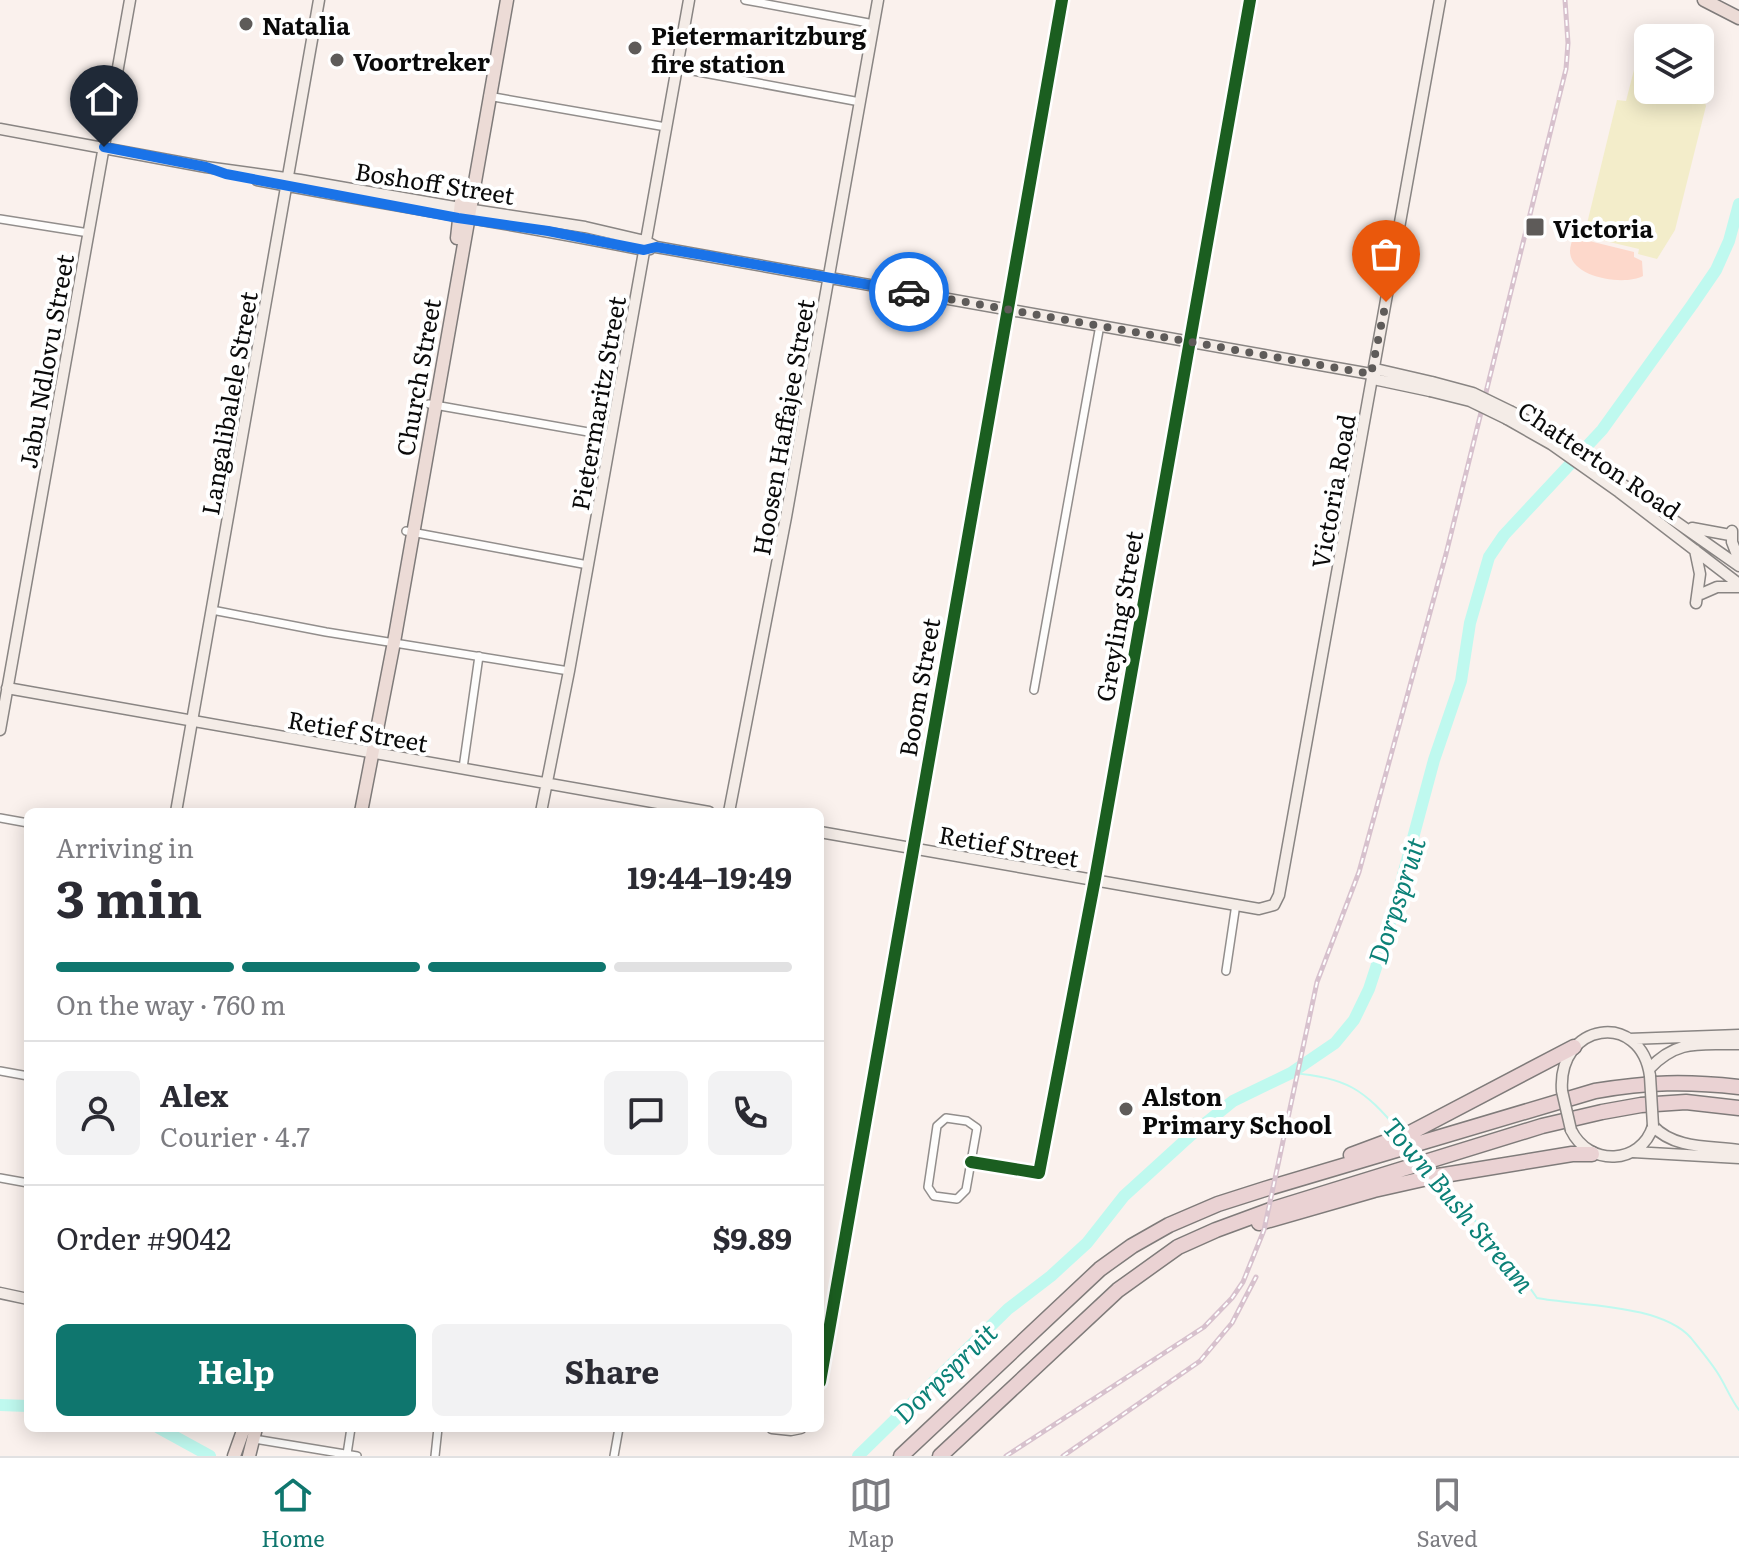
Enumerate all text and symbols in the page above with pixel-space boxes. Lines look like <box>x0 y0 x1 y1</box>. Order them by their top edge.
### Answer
place label: Natalia <box>262 7 350 42</box>
marker: Natalia <box>237 15 255 33</box>
place label: Pietermaritzburg fire station <box>651 17 867 80</box>
map controls <box>1634 24 1714 104</box>
button: layers <box>1634 24 1714 104</box>
marker: Pietermaritzburg fire station <box>626 39 644 57</box>
place label: Voortreker <box>353 43 490 78</box>
marker: Voortreker <box>328 51 346 69</box>
pin <box>70 65 138 147</box>
icon: home <box>82 77 126 121</box>
street label: Boshoff Street <box>353 152 517 212</box>
place label: Victoria <box>1553 210 1654 245</box>
marker: Victoria <box>1524 216 1546 238</box>
pin <box>1352 220 1420 302</box>
icon: bag <box>1364 232 1408 276</box>
street label: Jabu Ndlovu Street <box>9 251 81 471</box>
courier <box>869 252 949 332</box>
icon: car <box>887 270 931 314</box>
street label: Langalibalele Street <box>191 288 265 518</box>
street label: Pietermaritz Street <box>561 293 633 513</box>
street label: Church Street <box>386 295 448 458</box>
street label: Hoosen Haffajee Street <box>742 296 822 558</box>
street label: Chatterton Road <box>1512 391 1689 527</box>
street label: Victoria Road <box>1301 411 1363 571</box>
street label: Greyling Street <box>1086 527 1150 704</box>
street label: Boom Street <box>889 614 947 759</box>
street label: Retief Street <box>285 700 431 760</box>
street label: Retief Street <box>936 815 1082 875</box>
text: Arriving in <box>56 827 194 866</box>
water label: Dorpspruit <box>1356 831 1434 968</box>
text: 19:44–19:49 <box>627 854 792 898</box>
text: 3 min <box>56 857 202 934</box>
text: On the way · 760 m <box>56 984 286 1023</box>
button: person <box>56 1071 140 1155</box>
button: chat <box>604 1071 688 1155</box>
button: phone <box>708 1071 792 1155</box>
text: Alex <box>160 1072 228 1116</box>
place label: Alston Primary School <box>1142 1078 1332 1141</box>
marker: Alston Primary School <box>1117 1100 1135 1118</box>
water label: Town Bush Stream <box>1375 1108 1545 1300</box>
text: Courier · 4.7 <box>160 1116 310 1155</box>
text: Order #9042 <box>56 1215 231 1259</box>
text: $9.89 <box>713 1215 792 1259</box>
water label: Dorpspruit <box>883 1312 1005 1432</box>
button: Help <box>56 1324 416 1416</box>
button: Share <box>432 1324 792 1416</box>
tab: Home <box>261 1473 325 1554</box>
tab: Map <box>847 1473 894 1554</box>
tab: Saved <box>1416 1473 1478 1554</box>

